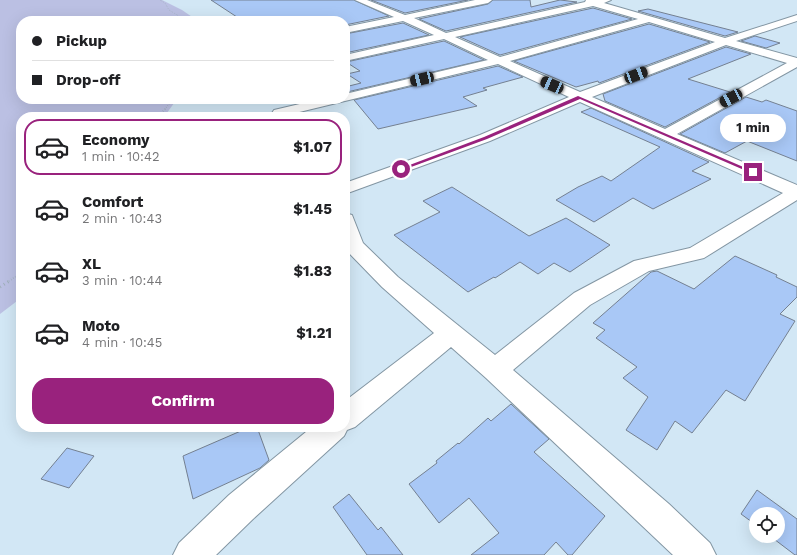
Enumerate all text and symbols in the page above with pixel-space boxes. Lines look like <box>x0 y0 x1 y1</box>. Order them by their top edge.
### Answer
text: Pickup <box>56 32 107 50</box>
car <box>623 65 649 85</box>
car <box>409 70 435 88</box>
text: Drop-off <box>56 71 121 89</box>
car <box>539 75 565 95</box>
car <box>718 87 744 109</box>
callout: 1 min <box>720 114 786 142</box>
text: 1 min <box>736 120 770 135</box>
icon: car <box>34 129 70 165</box>
text: Economy <box>82 131 149 149</box>
text: $1.07 <box>293 138 332 156</box>
text: 1 min · 10:42 <box>82 149 159 164</box>
route start <box>392 160 410 178</box>
route end <box>744 163 762 181</box>
icon: car <box>34 191 70 227</box>
text: Comfort <box>82 193 143 211</box>
text: $1.45 <box>293 200 332 218</box>
text: 2 min · 10:43 <box>82 211 162 226</box>
icon: car <box>34 253 70 289</box>
text: XL <box>82 255 101 273</box>
text: $1.83 <box>293 262 332 280</box>
text: 3 min · 10:44 <box>82 273 162 288</box>
icon: car <box>34 315 70 351</box>
text: Moto <box>82 317 120 335</box>
text: $1.21 <box>296 324 332 342</box>
text: 4 min · 10:45 <box>82 335 162 350</box>
button: Confirm <box>32 378 334 424</box>
map controls <box>749 507 785 543</box>
button: locate <box>749 507 785 543</box>

